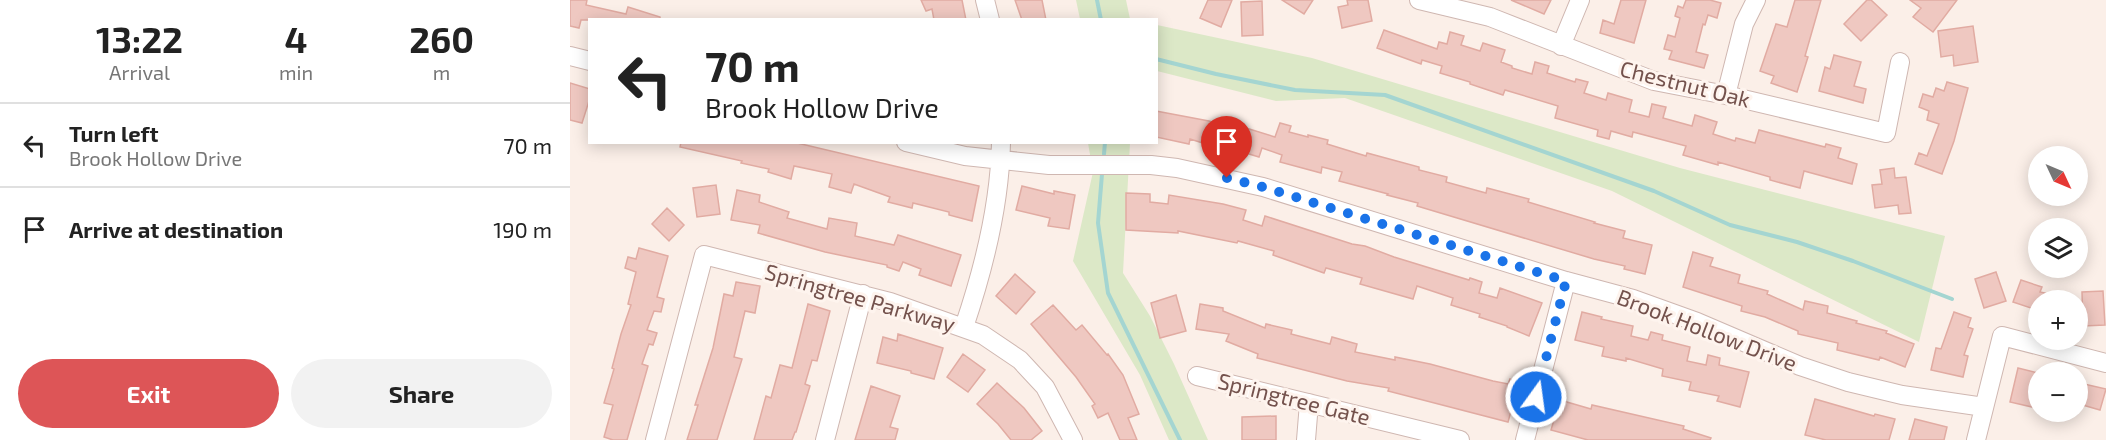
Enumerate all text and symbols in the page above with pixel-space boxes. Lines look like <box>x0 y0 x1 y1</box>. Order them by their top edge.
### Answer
text: 13:22 <box>96 17 183 60</box>
text: 4 <box>285 17 308 60</box>
text: 260 <box>409 17 474 60</box>
text: 70 m <box>705 40 800 90</box>
icon: left <box>606 42 684 120</box>
street label: Chestnut Oak <box>1617 54 1753 112</box>
text: Arrival <box>109 60 170 84</box>
text: min <box>279 60 313 84</box>
text: m <box>433 60 450 84</box>
text: Brook Hollow Drive <box>705 91 939 123</box>
pin <box>1201 116 1252 178</box>
text: Turn left <box>69 120 158 146</box>
icon: arrive <box>1210 125 1243 158</box>
icon: left <box>18 129 51 162</box>
text: 70 m <box>503 132 552 158</box>
text: Brook Hollow Drive <box>69 146 242 170</box>
north arrow <box>2028 146 2088 206</box>
map controls <box>2028 146 2088 422</box>
icon: arrive <box>18 213 51 246</box>
text: Arrive at destination <box>69 216 283 242</box>
text: 190 m <box>493 216 552 242</box>
button: layers <box>2028 218 2088 278</box>
street label: Springtree Parkway <box>762 257 959 337</box>
street label: Brook Hollow Drive <box>1614 283 1801 375</box>
button: + <box>2028 290 2088 350</box>
button: Exit <box>18 359 279 428</box>
button: Share <box>291 359 552 428</box>
button: − <box>2028 362 2088 422</box>
position arrow <box>1504 365 1568 429</box>
street label: Springtree Gate <box>1215 367 1373 430</box>

